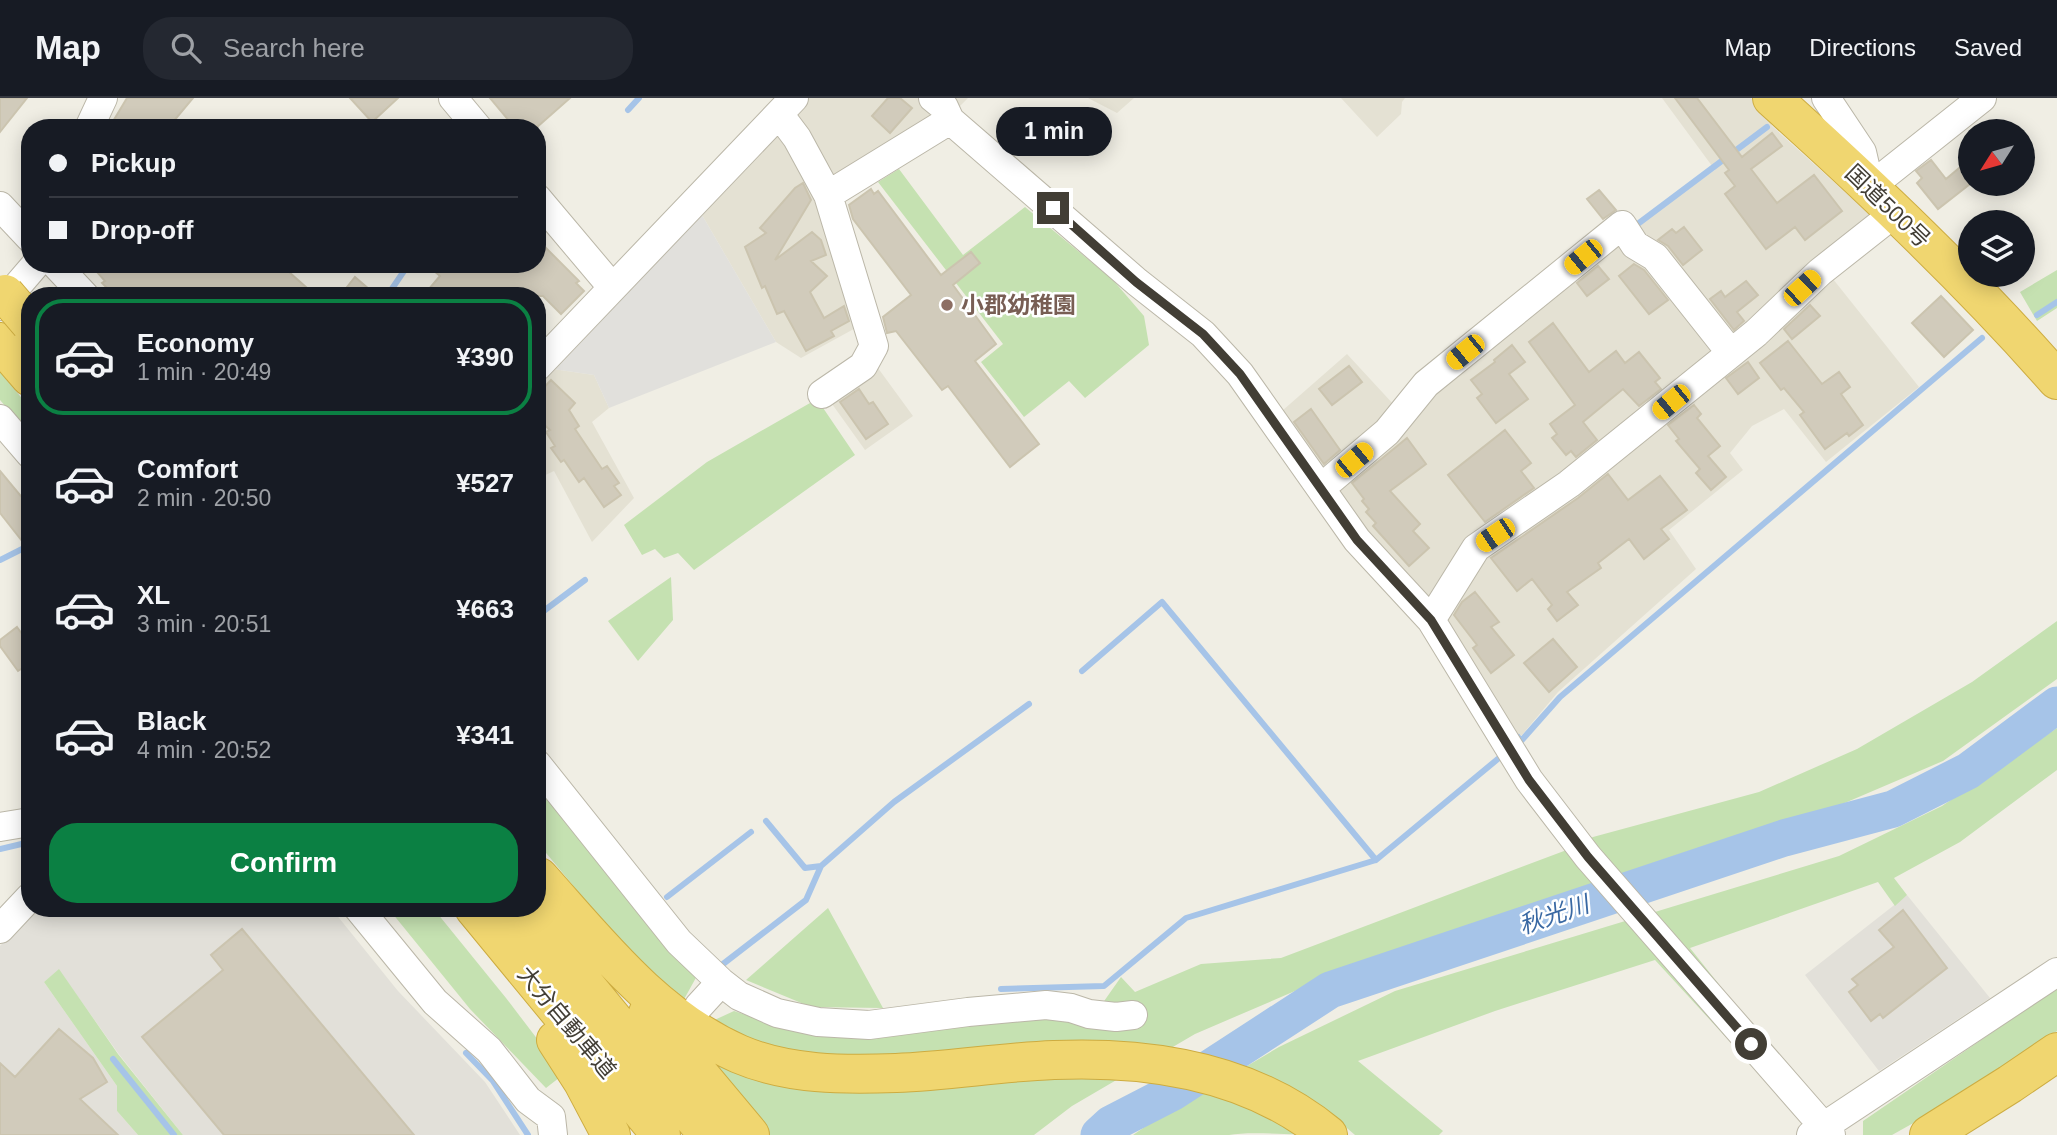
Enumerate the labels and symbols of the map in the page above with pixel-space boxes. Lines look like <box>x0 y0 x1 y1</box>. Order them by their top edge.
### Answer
callout: 1 min <box>995 106 1111 155</box>
north arrow <box>1958 119 2035 196</box>
street label: 国道500号 <box>1840 159 1936 253</box>
route end <box>1037 192 1069 224</box>
car <box>1561 236 1606 278</box>
car <box>1780 266 1825 310</box>
place label: 小郡幼稚園 <box>961 292 1076 318</box>
marker: 小郡幼稚園 <box>939 297 955 313</box>
car <box>1443 331 1488 373</box>
car <box>1649 381 1694 423</box>
car <box>1332 438 1377 482</box>
car <box>1472 515 1519 555</box>
water label: 秋光川 <box>1515 889 1595 939</box>
street label: 大分自動車道 <box>513 961 621 1083</box>
route start <box>1735 1028 1767 1060</box>

